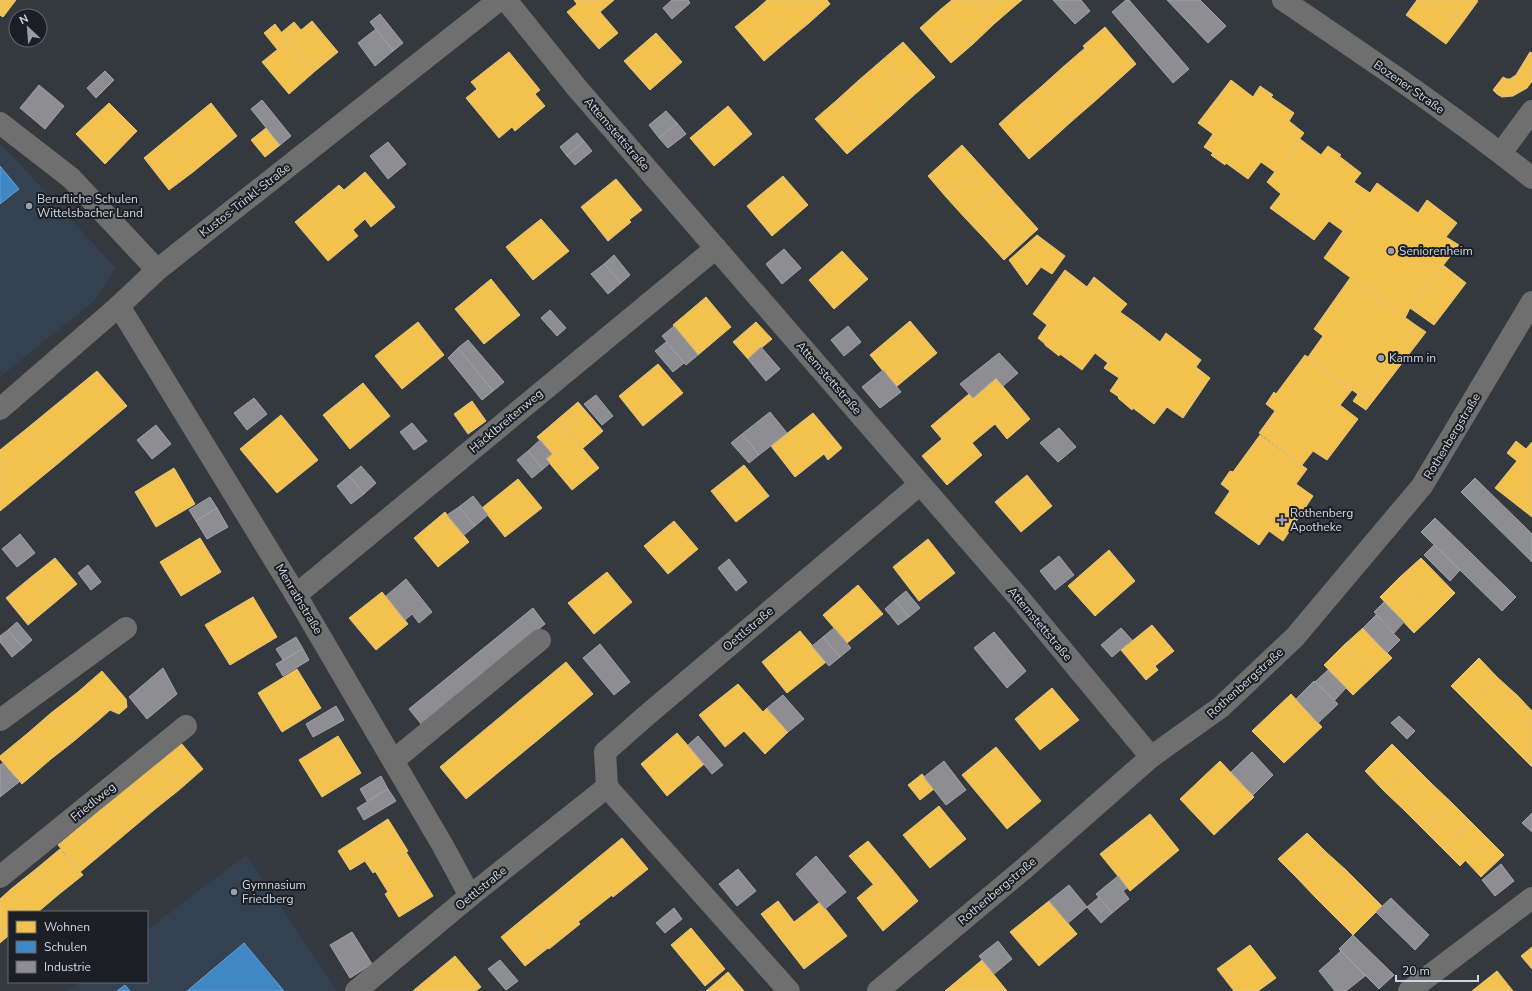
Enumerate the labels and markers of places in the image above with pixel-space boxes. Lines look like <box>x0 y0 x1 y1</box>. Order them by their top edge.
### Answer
place label: Berufliche Schulen Wittelsbacher Land <box>37 191 143 221</box>
marker: Berufliche Schulen Wittelsbacher Land <box>24 201 34 211</box>
place label: Seniorenheim <box>1399 243 1473 259</box>
marker: Seniorenheim <box>1386 246 1396 256</box>
place label: Kamm in <box>1389 350 1436 366</box>
marker: Kamm in <box>1376 353 1386 363</box>
place label: Rothenberg Apotheke <box>1290 505 1353 535</box>
marker: Rothenberg Apotheke <box>1277 515 1287 525</box>
place label: Gymnasium Friedberg <box>242 877 306 907</box>
marker: Gymnasium Friedberg <box>229 887 239 897</box>

